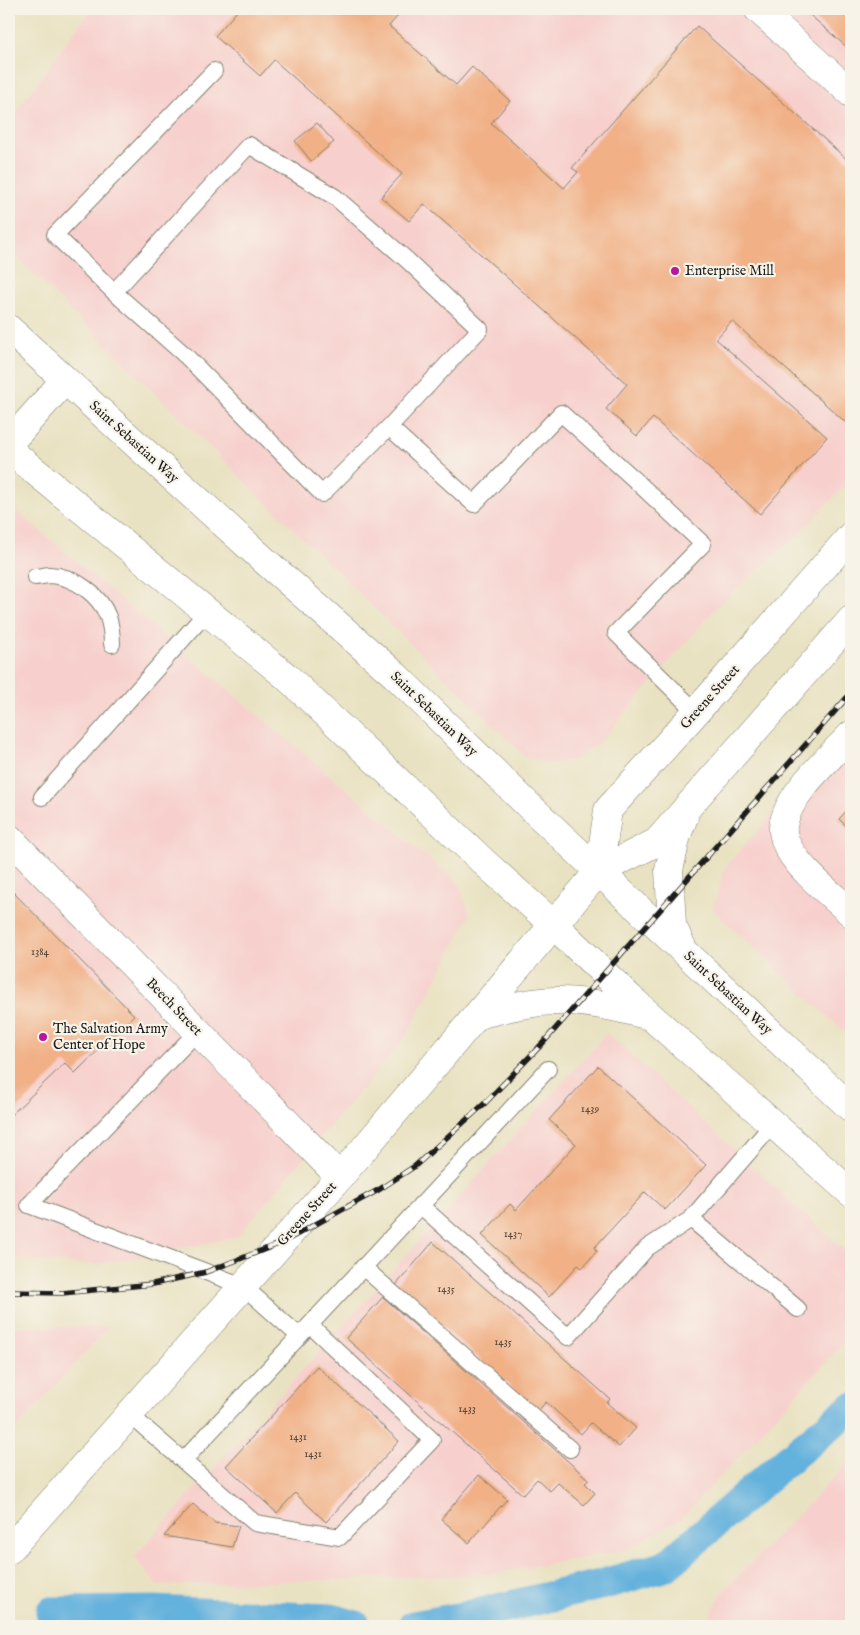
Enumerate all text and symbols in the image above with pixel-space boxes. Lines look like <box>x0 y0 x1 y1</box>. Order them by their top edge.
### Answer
place label: Enterprise Mill <box>685 262 774 280</box>
marker: Enterprise Mill <box>669 265 681 277</box>
street label: Saint Sebastian Way <box>85 397 183 487</box>
street label: Greene Street <box>676 661 744 733</box>
street label: Saint Sebastian Way <box>386 668 482 760</box>
house number: 1384 <box>31 945 50 959</box>
street label: Saint Sebastian Way <box>680 947 776 1039</box>
street label: Beech Street <box>142 974 206 1040</box>
place label: The Salvation Army Center of Hope <box>53 1020 168 1054</box>
marker: The Salvation Army Center of Hope <box>37 1031 49 1043</box>
house number: 1439 <box>581 1102 599 1116</box>
street label: Greene Street <box>273 1178 341 1250</box>
house number: 1437 <box>504 1227 522 1241</box>
house number: 1435 <box>437 1282 455 1296</box>
house number: 1435 <box>494 1335 512 1349</box>
house number: 1433 <box>458 1402 476 1416</box>
house number: 1431 <box>289 1430 307 1444</box>
house number: 1431 <box>304 1447 322 1461</box>

